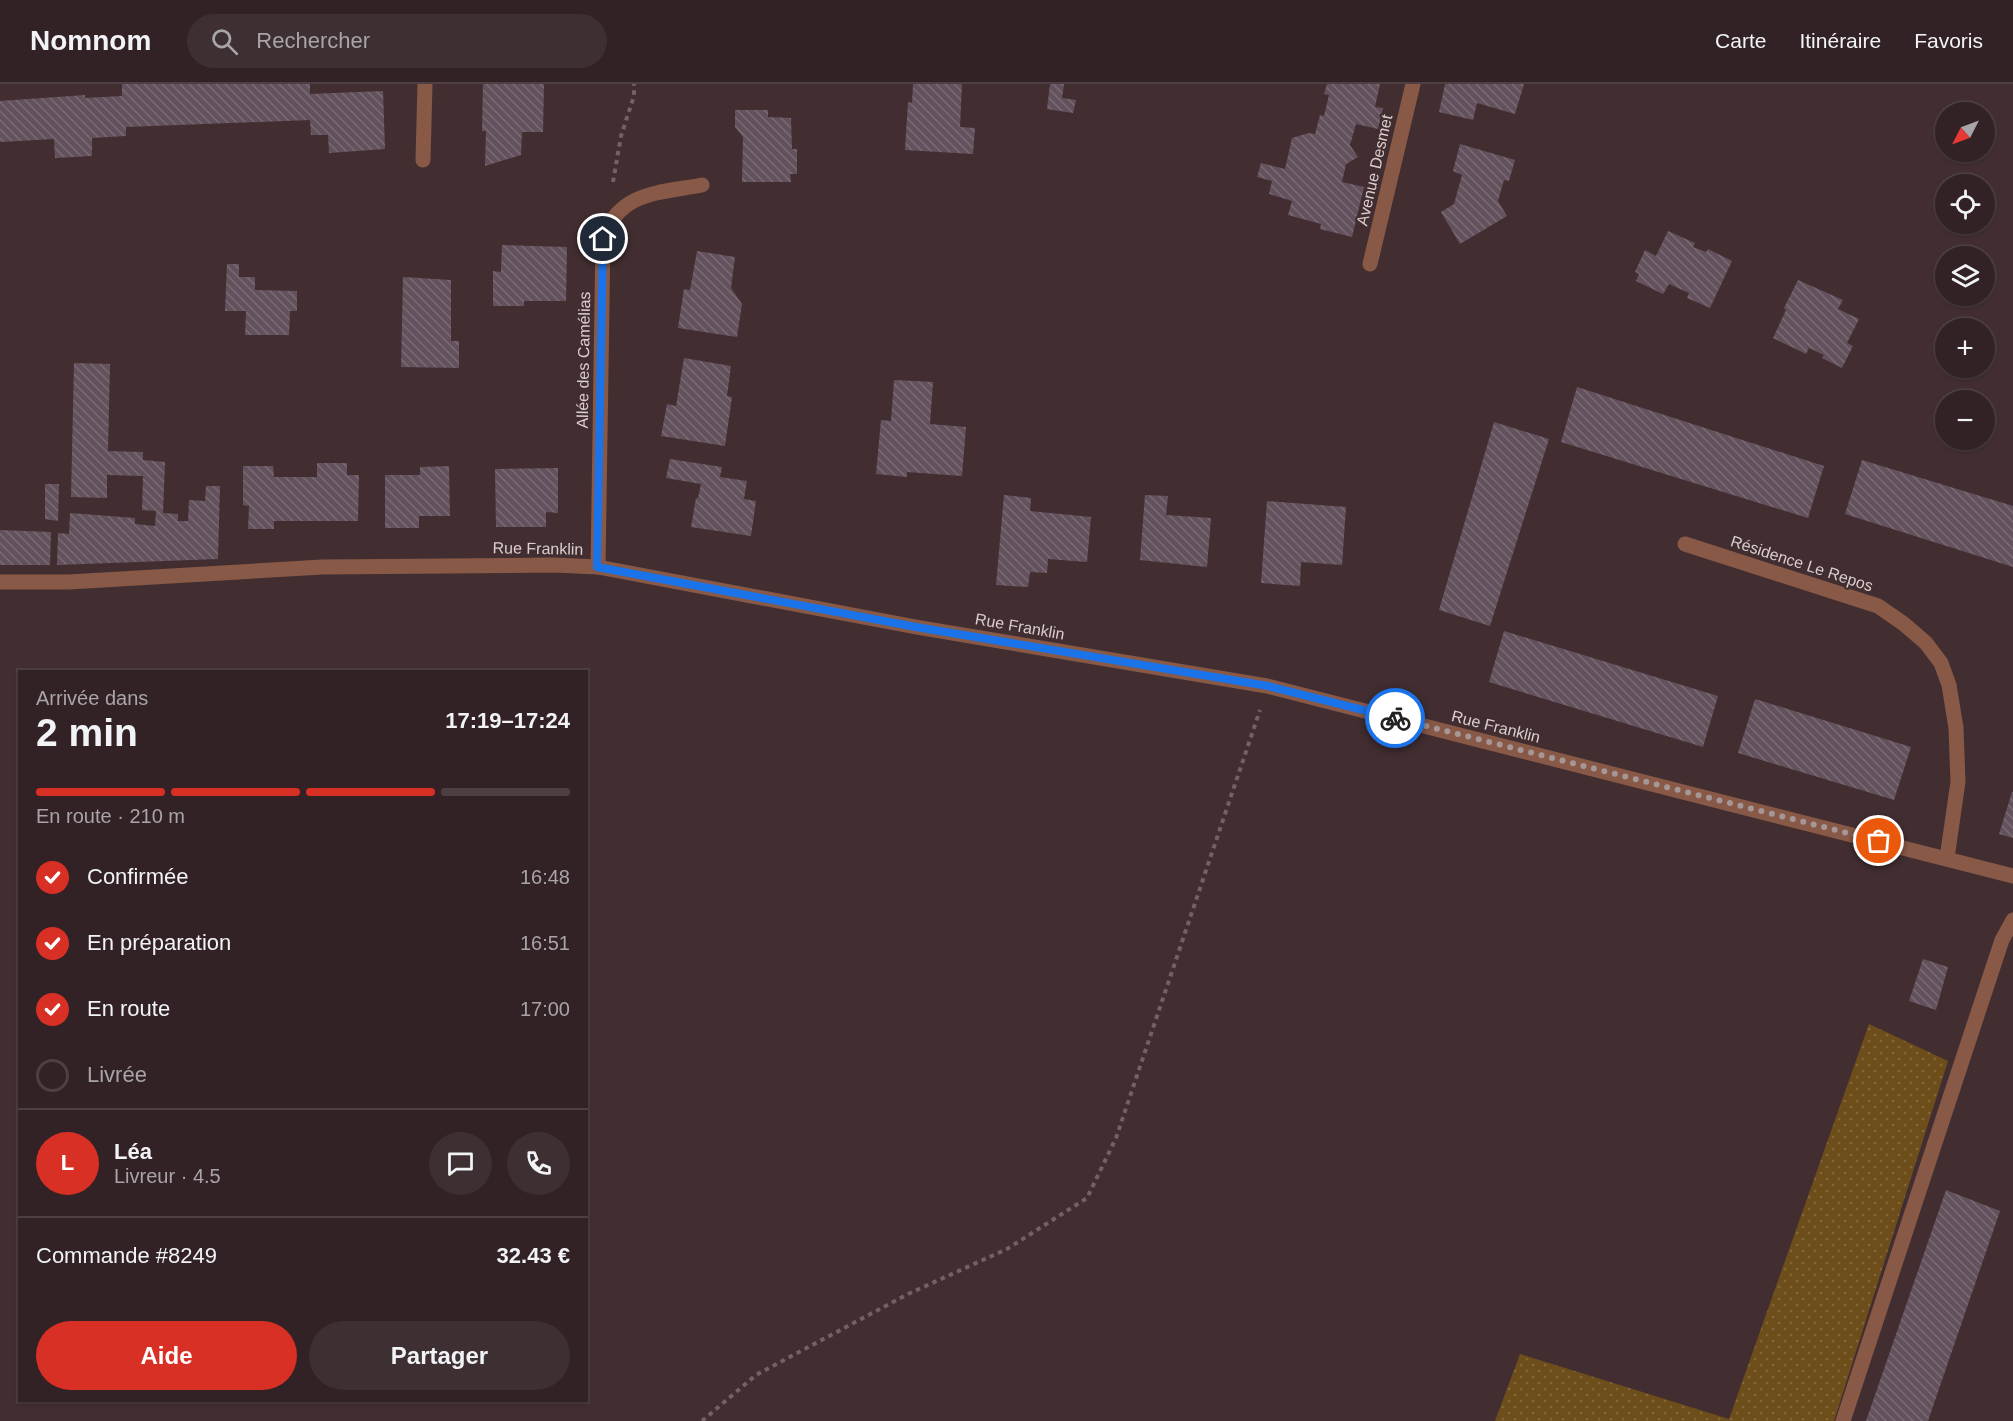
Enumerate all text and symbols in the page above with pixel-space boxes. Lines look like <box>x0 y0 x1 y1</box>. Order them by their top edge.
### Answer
search box <box>187 14 607 68</box>
text: Nomnom <box>30 25 151 56</box>
icon: search <box>208 25 241 58</box>
text: Rechercher <box>256 28 370 53</box>
text: Carte <box>1715 29 1766 52</box>
text: Itinéraire <box>1799 29 1881 52</box>
text: Favoris <box>1914 29 1983 52</box>
north arrow <box>1935 102 1995 162</box>
map controls <box>1935 102 1995 450</box>
street label: Avenue Desmet <box>1353 112 1396 227</box>
button: locate <box>1935 174 1995 234</box>
pin <box>577 213 628 264</box>
icon: home <box>586 222 619 255</box>
button: layers <box>1935 246 1995 306</box>
street label: Allée des Camélias <box>574 291 593 429</box>
button: + <box>1935 318 1995 378</box>
button: − <box>1935 390 1995 450</box>
street label: Résidence Le Repos <box>1729 532 1875 595</box>
street label: Rue Franklin <box>492 539 583 558</box>
street label: Rue Franklin <box>974 610 1066 643</box>
text: Arrivée dans <box>36 687 148 709</box>
courier <box>1365 688 1425 748</box>
icon: bike <box>1379 702 1412 735</box>
street label: Rue Franklin <box>1450 707 1542 746</box>
text: 17:19–17:24 <box>445 708 570 733</box>
text: 2 min <box>36 711 138 754</box>
text: En route · 210 m <box>36 805 185 827</box>
pin <box>1853 815 1904 866</box>
icon: bag <box>1862 824 1895 857</box>
icon: check <box>36 861 69 894</box>
text: Confirmée <box>87 864 188 889</box>
text: 16:48 <box>520 866 570 888</box>
icon: check <box>36 927 69 960</box>
text: En préparation <box>87 930 231 955</box>
text: 16:51 <box>520 932 570 954</box>
icon: check <box>36 993 69 1026</box>
text: En route <box>87 996 170 1021</box>
text: 17:00 <box>520 998 570 1020</box>
text: Livrée <box>87 1062 147 1087</box>
button: chat <box>429 1132 492 1195</box>
button: phone <box>507 1132 570 1195</box>
text: Léa <box>114 1139 152 1164</box>
text: L <box>61 1150 74 1175</box>
text: Livreur · 4.5 <box>114 1165 221 1187</box>
text: Commande #8249 <box>36 1243 217 1268</box>
text: 32.43 € <box>497 1243 570 1268</box>
button: Aide <box>36 1321 297 1390</box>
button: Partager <box>309 1321 570 1390</box>

